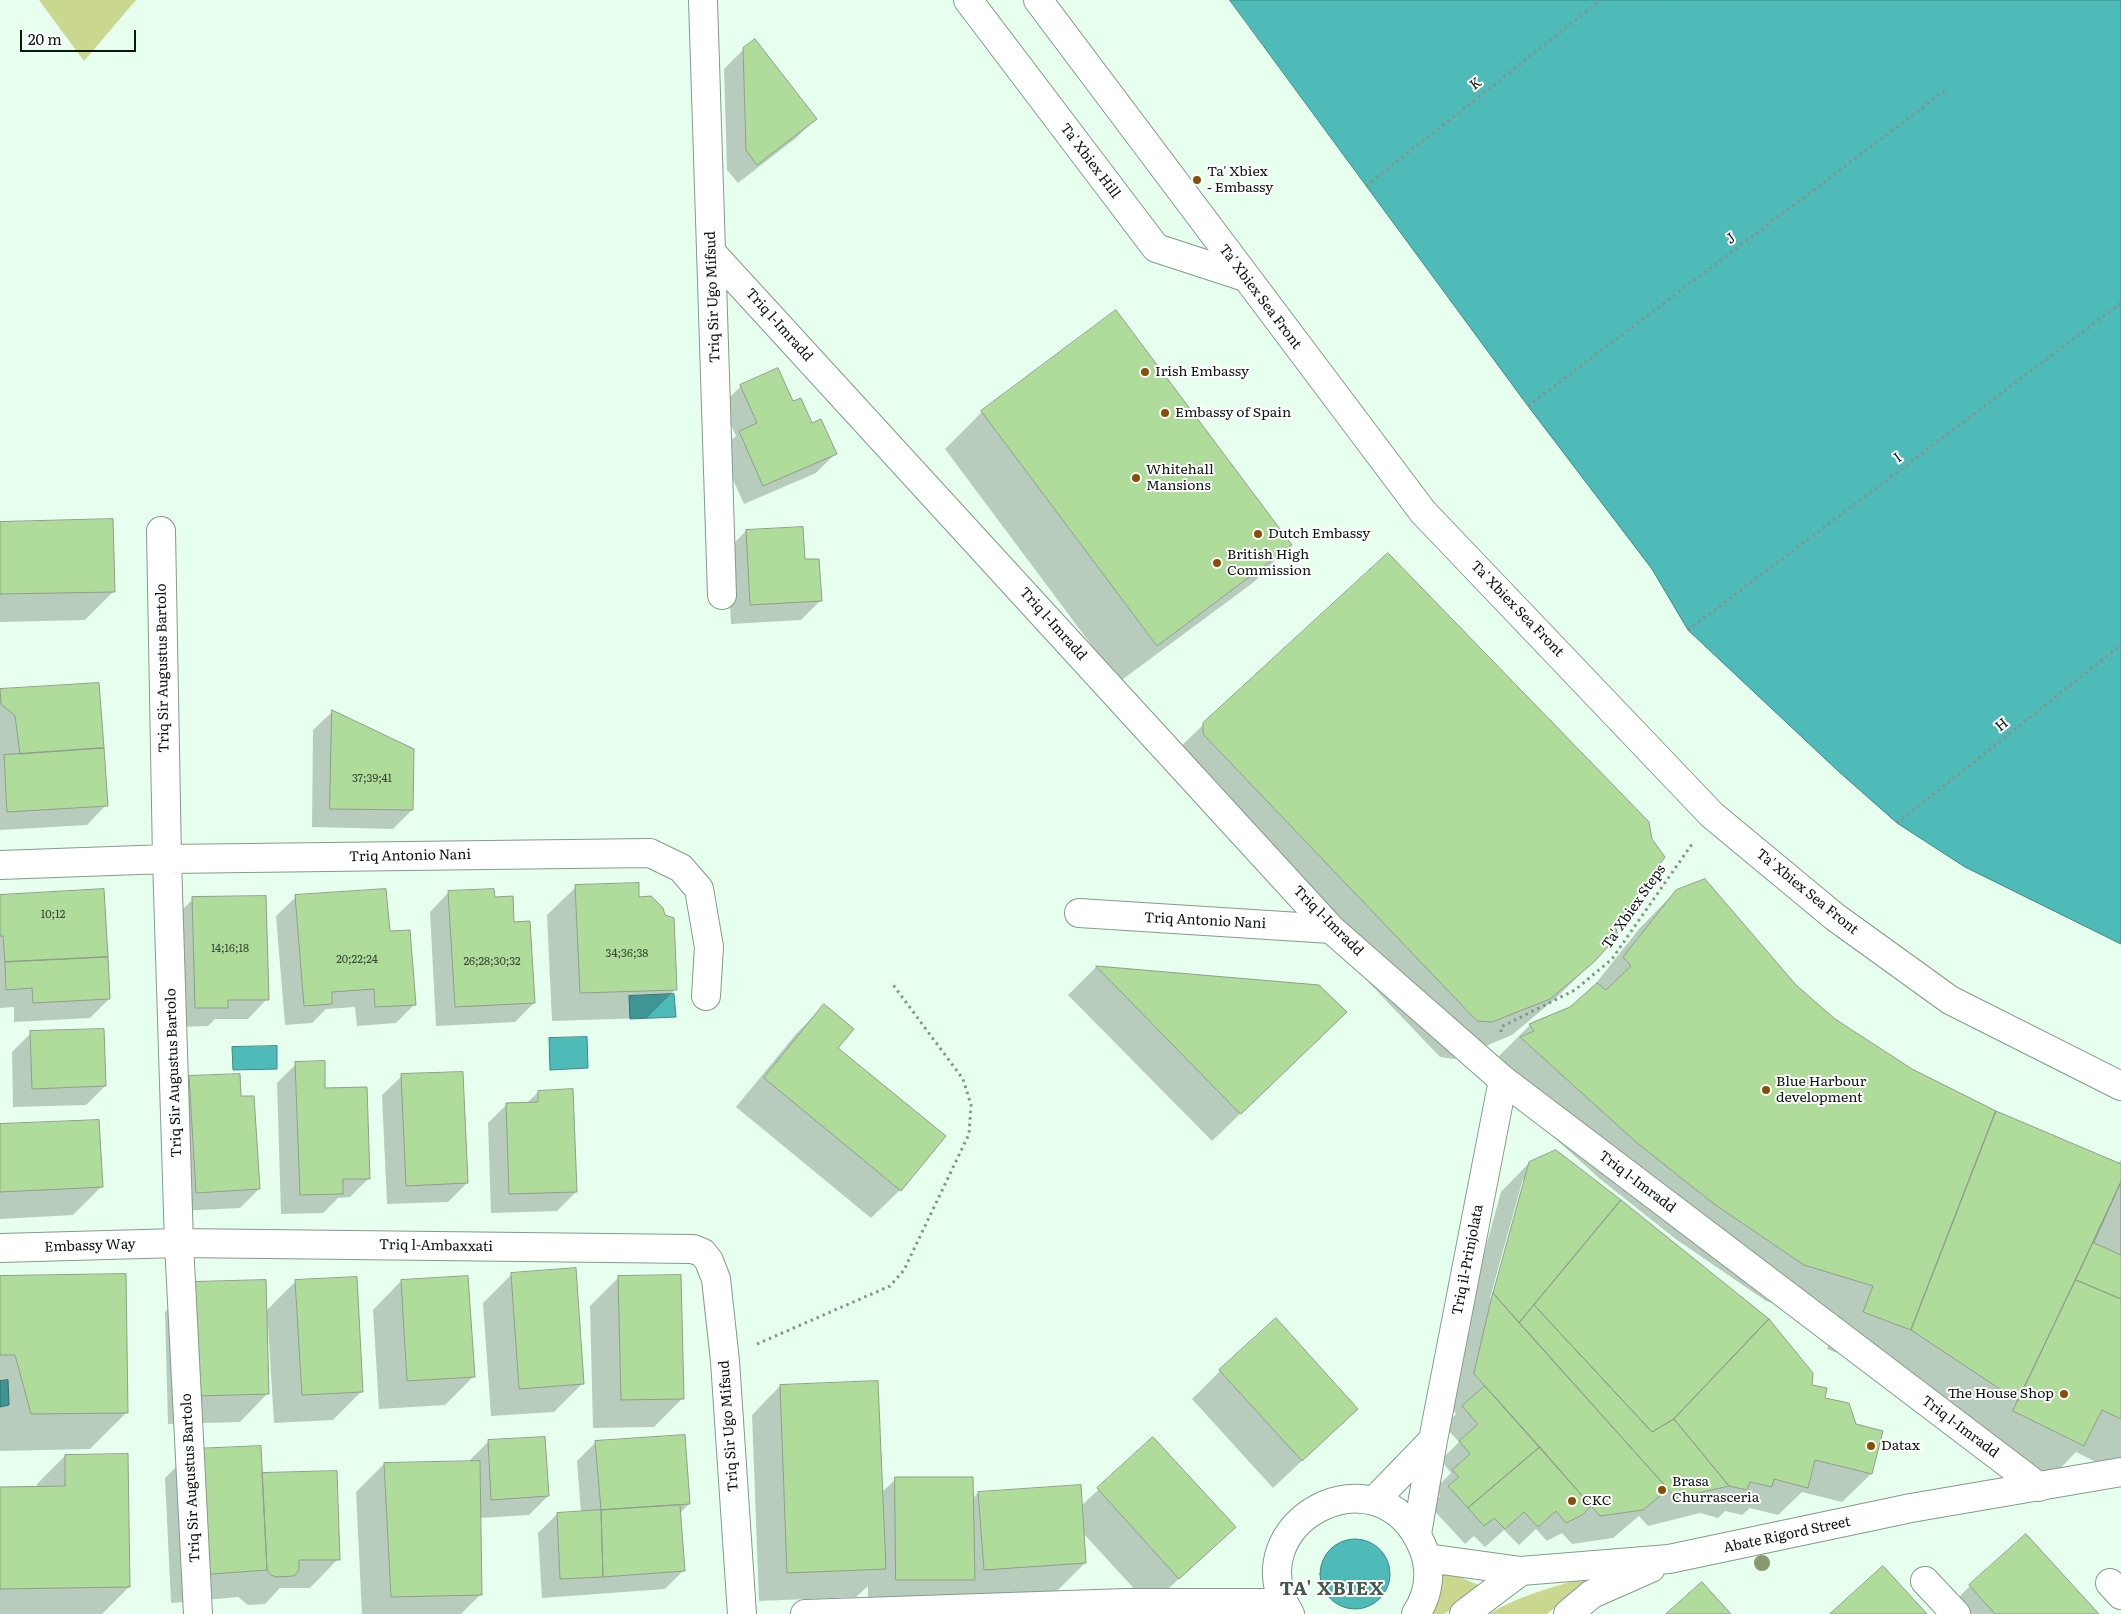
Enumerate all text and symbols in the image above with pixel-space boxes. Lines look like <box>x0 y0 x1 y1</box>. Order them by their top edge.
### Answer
scale bar <box>22 20 139 52</box>
text: 20 m <box>28 27 62 50</box>
street label: K <box>1467 74 1485 94</box>
street label: Ta' Xbiex Hill <box>1056 120 1124 202</box>
place label: Ta' Xbiex - Embassy <box>1207 164 1273 196</box>
marker: Ta' Xbiex - Embassy <box>1191 174 1203 186</box>
street label: J <box>1723 230 1739 248</box>
street label: Triq Sir Ugo Mifsud <box>702 231 724 363</box>
street label: Ta' Xbiex Sea Front <box>1215 241 1305 353</box>
street label: Triq l-Imradd <box>742 285 816 365</box>
place label: Irish Embassy <box>1155 364 1249 380</box>
marker: Irish Embassy <box>1139 366 1151 378</box>
place label: Embassy of Spain <box>1175 405 1291 421</box>
marker: Embassy of Spain <box>1159 407 1171 419</box>
street label: I <box>1891 450 1905 466</box>
place label: Whitehall Mansions <box>1146 462 1214 494</box>
marker: Whitehall Mansions <box>1130 472 1142 484</box>
place label: Dutch Embassy <box>1268 526 1370 542</box>
marker: Dutch Embassy <box>1252 528 1264 540</box>
place label: British High Commission <box>1227 547 1311 580</box>
marker: British High Commission <box>1211 557 1223 569</box>
street label: Ta' Xbiex Sea Front <box>1467 558 1567 660</box>
street label: Triq Sir Augustus Bartolo <box>153 583 173 753</box>
street label: Triq l-Imradd <box>1016 584 1090 664</box>
street label: H <box>1992 715 2012 735</box>
house number: 37;39;41 <box>352 772 392 786</box>
street label: Ta' Xbiex Sea Front <box>1752 846 1862 938</box>
street label: Triq Antonio Nani <box>349 847 471 865</box>
street label: Ta' Xbiex Steps <box>1599 862 1669 952</box>
street label: Triq l-Imradd <box>1289 882 1367 960</box>
house number: 10;12 <box>41 908 65 922</box>
street label: Triq Antonio Nani <box>1144 909 1266 933</box>
house number: 14;16;18 <box>211 942 249 956</box>
house number: 34;36;38 <box>606 947 648 961</box>
house number: 20;22;24 <box>336 953 378 967</box>
house number: 26;28;30;32 <box>463 955 521 969</box>
street label: Triq Sir Augustus Bartolo <box>163 988 185 1158</box>
place label: Blue Harbour development <box>1776 1074 1866 1106</box>
marker: Blue Harbour development <box>1760 1084 1772 1096</box>
street label: Triq l-Imradd <box>1595 1148 1679 1216</box>
street label: Triq il-Prinjolata <box>1449 1203 1487 1317</box>
street label: Embassy Way <box>44 1236 136 1256</box>
street label: Triq l-Ambaxxati <box>379 1237 493 1255</box>
street label: Triq Sir Ugo Mifsud <box>716 1360 742 1492</box>
place label: The House Shop <box>1947 1386 2054 1402</box>
marker: The House Shop <box>2058 1388 2070 1400</box>
street label: Triq Sir Augustus Bartolo <box>178 1393 204 1563</box>
street label: Triq l-Imradd <box>1918 1393 2002 1461</box>
place label: Datax <box>1881 1438 1920 1454</box>
marker: Datax <box>1865 1440 1877 1452</box>
place label: Brasa Churrasceria <box>1672 1474 1759 1506</box>
marker: Brasa Churrasceria <box>1656 1484 1668 1496</box>
place label: CKC <box>1582 1493 1612 1509</box>
marker: CKC <box>1566 1495 1578 1507</box>
street label: Abate Rigord Street <box>1722 1513 1852 1557</box>
district label: TA' XBIEX <box>1278 1578 1386 1600</box>

